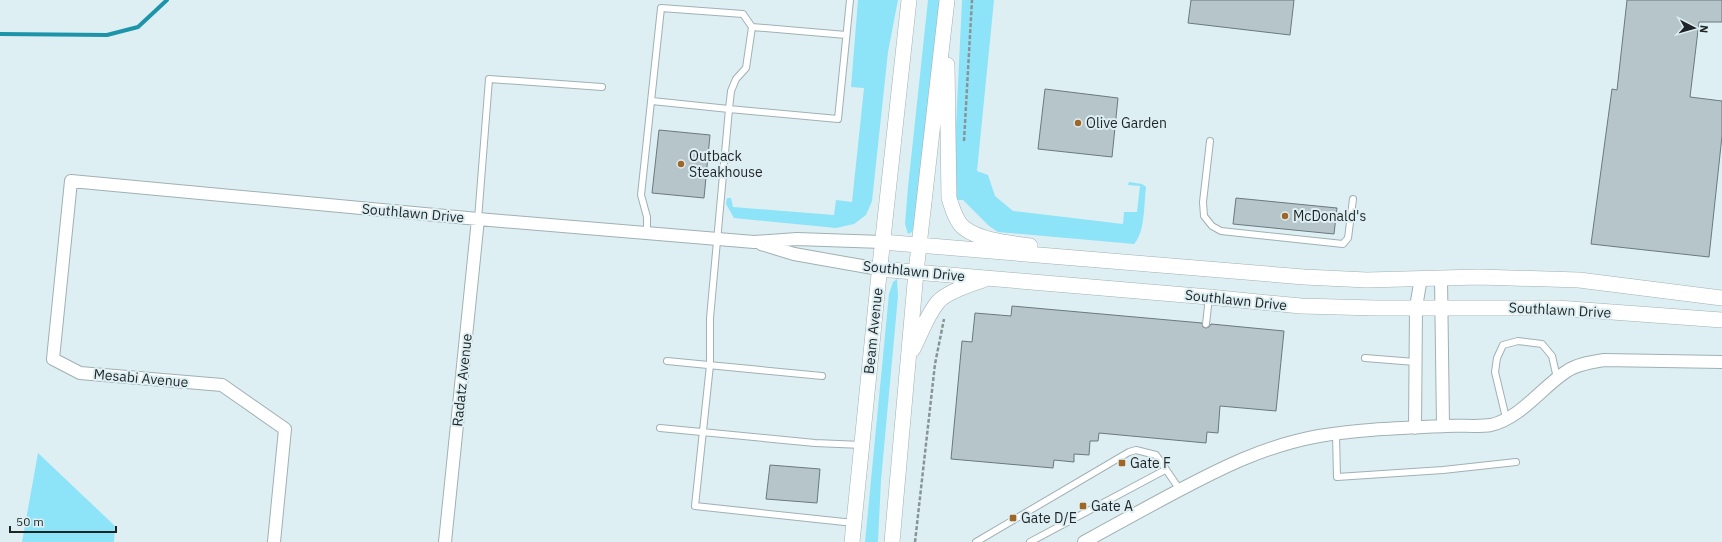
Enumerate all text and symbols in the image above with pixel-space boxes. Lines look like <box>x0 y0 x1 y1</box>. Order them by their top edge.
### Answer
north arrow <box>1674 8 1714 48</box>
text: N <box>1697 24 1711 34</box>
place label: Olive Garden <box>1086 114 1167 132</box>
marker: Olive Garden <box>1073 118 1083 128</box>
place label: Outback Steakhouse <box>689 147 763 181</box>
marker: Outback Steakhouse <box>676 159 686 169</box>
street label: Southlawn Drive <box>361 200 465 226</box>
place label: McDonald's <box>1293 207 1366 225</box>
marker: McDonald's <box>1280 211 1290 221</box>
street label: Southlawn Drive <box>862 257 966 285</box>
street label: Southlawn Drive <box>1184 286 1288 314</box>
street label: Beam Avenue <box>860 287 887 375</box>
street label: Southlawn Drive <box>1508 298 1612 322</box>
street label: Radatz Avenue <box>448 332 476 427</box>
street label: Mesabi Avenue <box>93 365 189 391</box>
place label: Gate F <box>1130 454 1171 472</box>
marker: Gate F <box>1117 458 1127 468</box>
place label: Gate A <box>1091 497 1133 515</box>
marker: Gate A <box>1078 501 1088 511</box>
scale bar <box>10 508 116 534</box>
place label: Gate D/E <box>1021 509 1077 527</box>
marker: Gate D/E <box>1008 513 1018 523</box>
text: 50 m <box>16 514 44 529</box>

